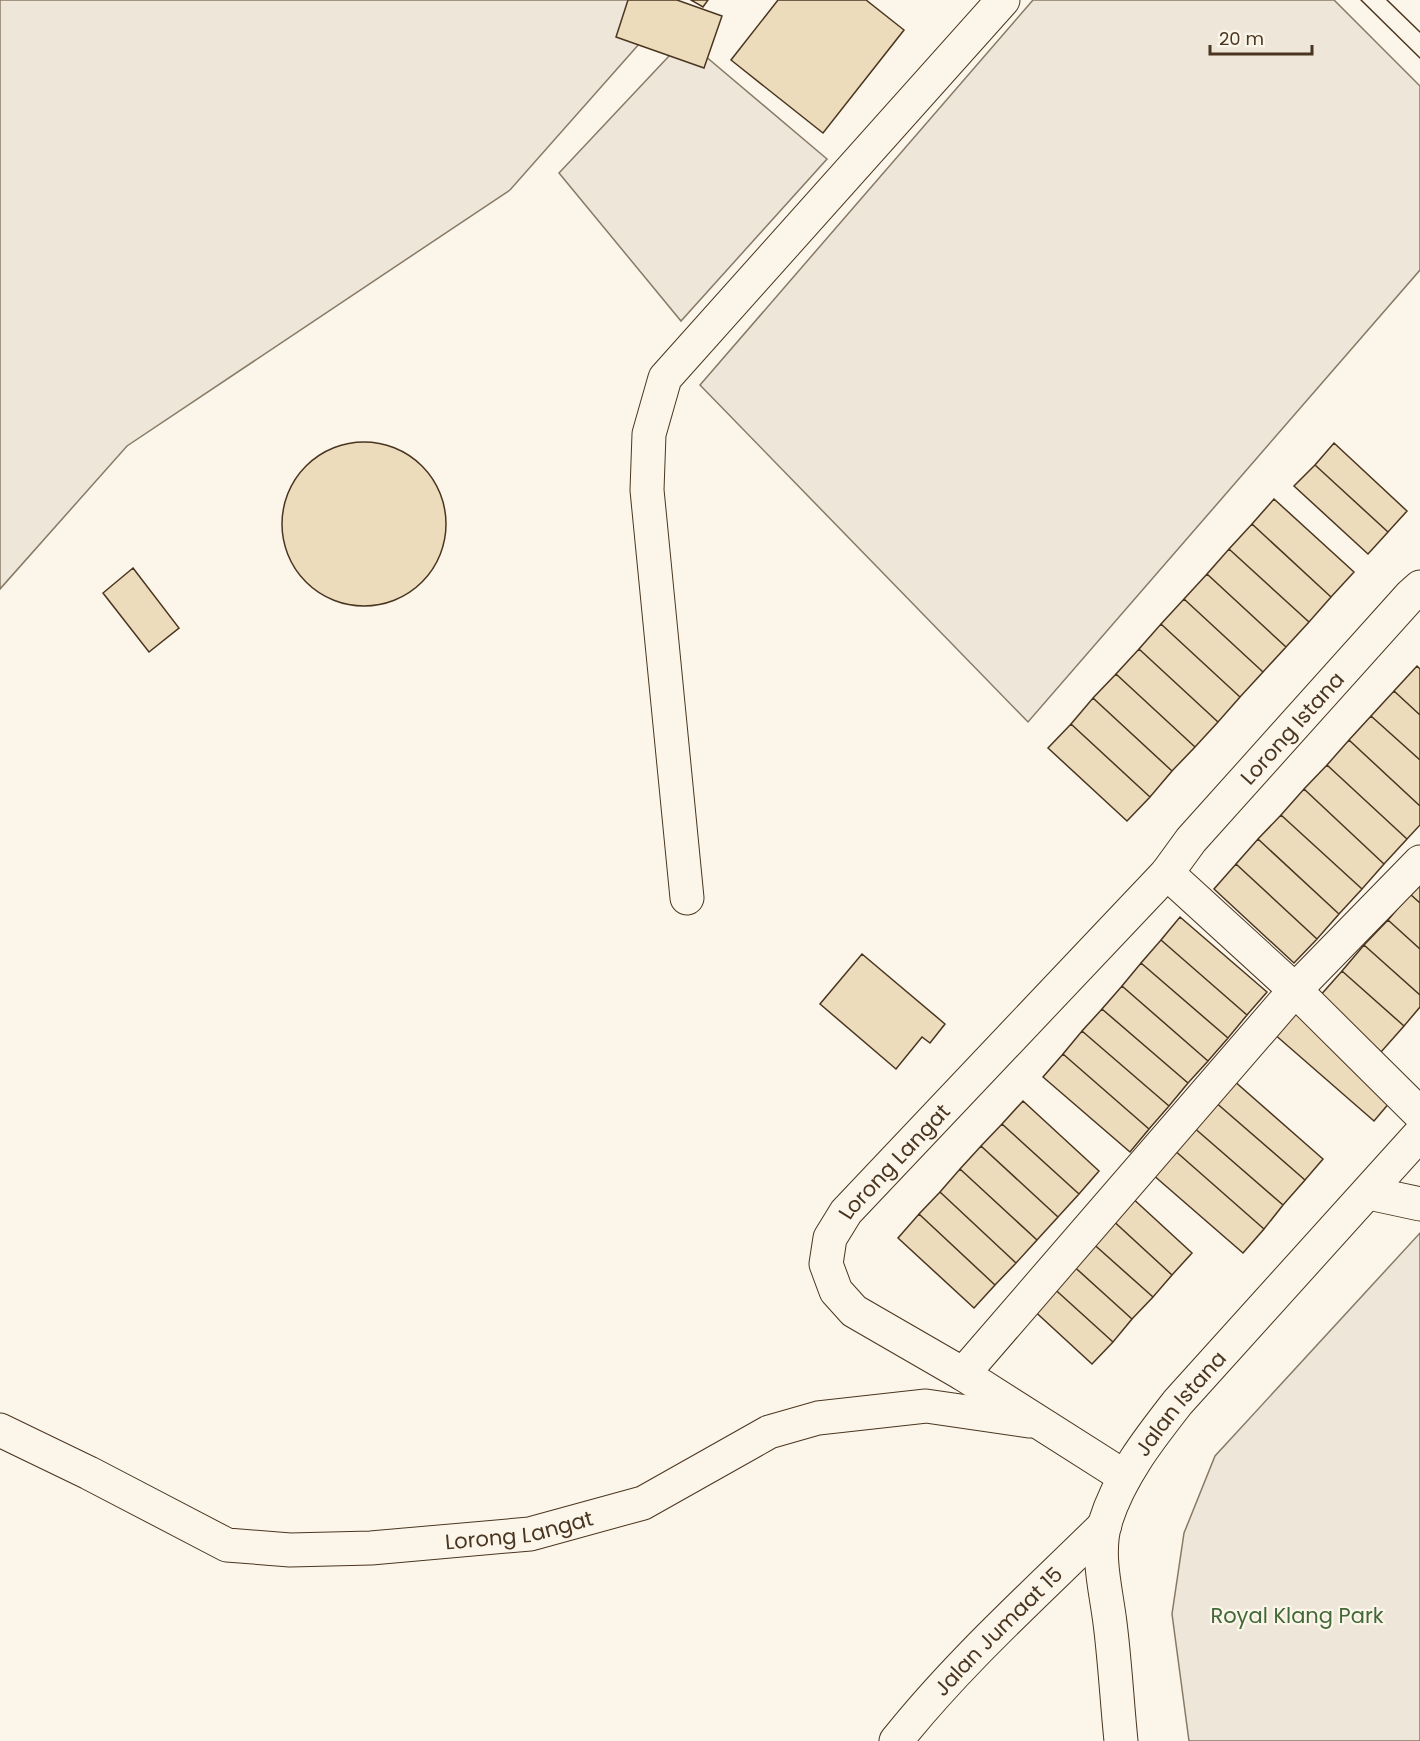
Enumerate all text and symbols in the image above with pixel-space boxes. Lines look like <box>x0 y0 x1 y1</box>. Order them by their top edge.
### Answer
scale bar <box>1210 18 1312 56</box>
text: 20 m <box>1219 26 1264 51</box>
street label: Lorong Istana <box>1233 665 1350 790</box>
street label: Lorong Langat <box>831 1097 956 1224</box>
street label: Jalan Istana <box>1128 1344 1232 1462</box>
street label: Lorong Langat <box>444 1503 596 1556</box>
street label: Jalan Jumaat 15 <box>927 1560 1069 1702</box>
park label: Royal Klang Park <box>1210 1601 1384 1630</box>

